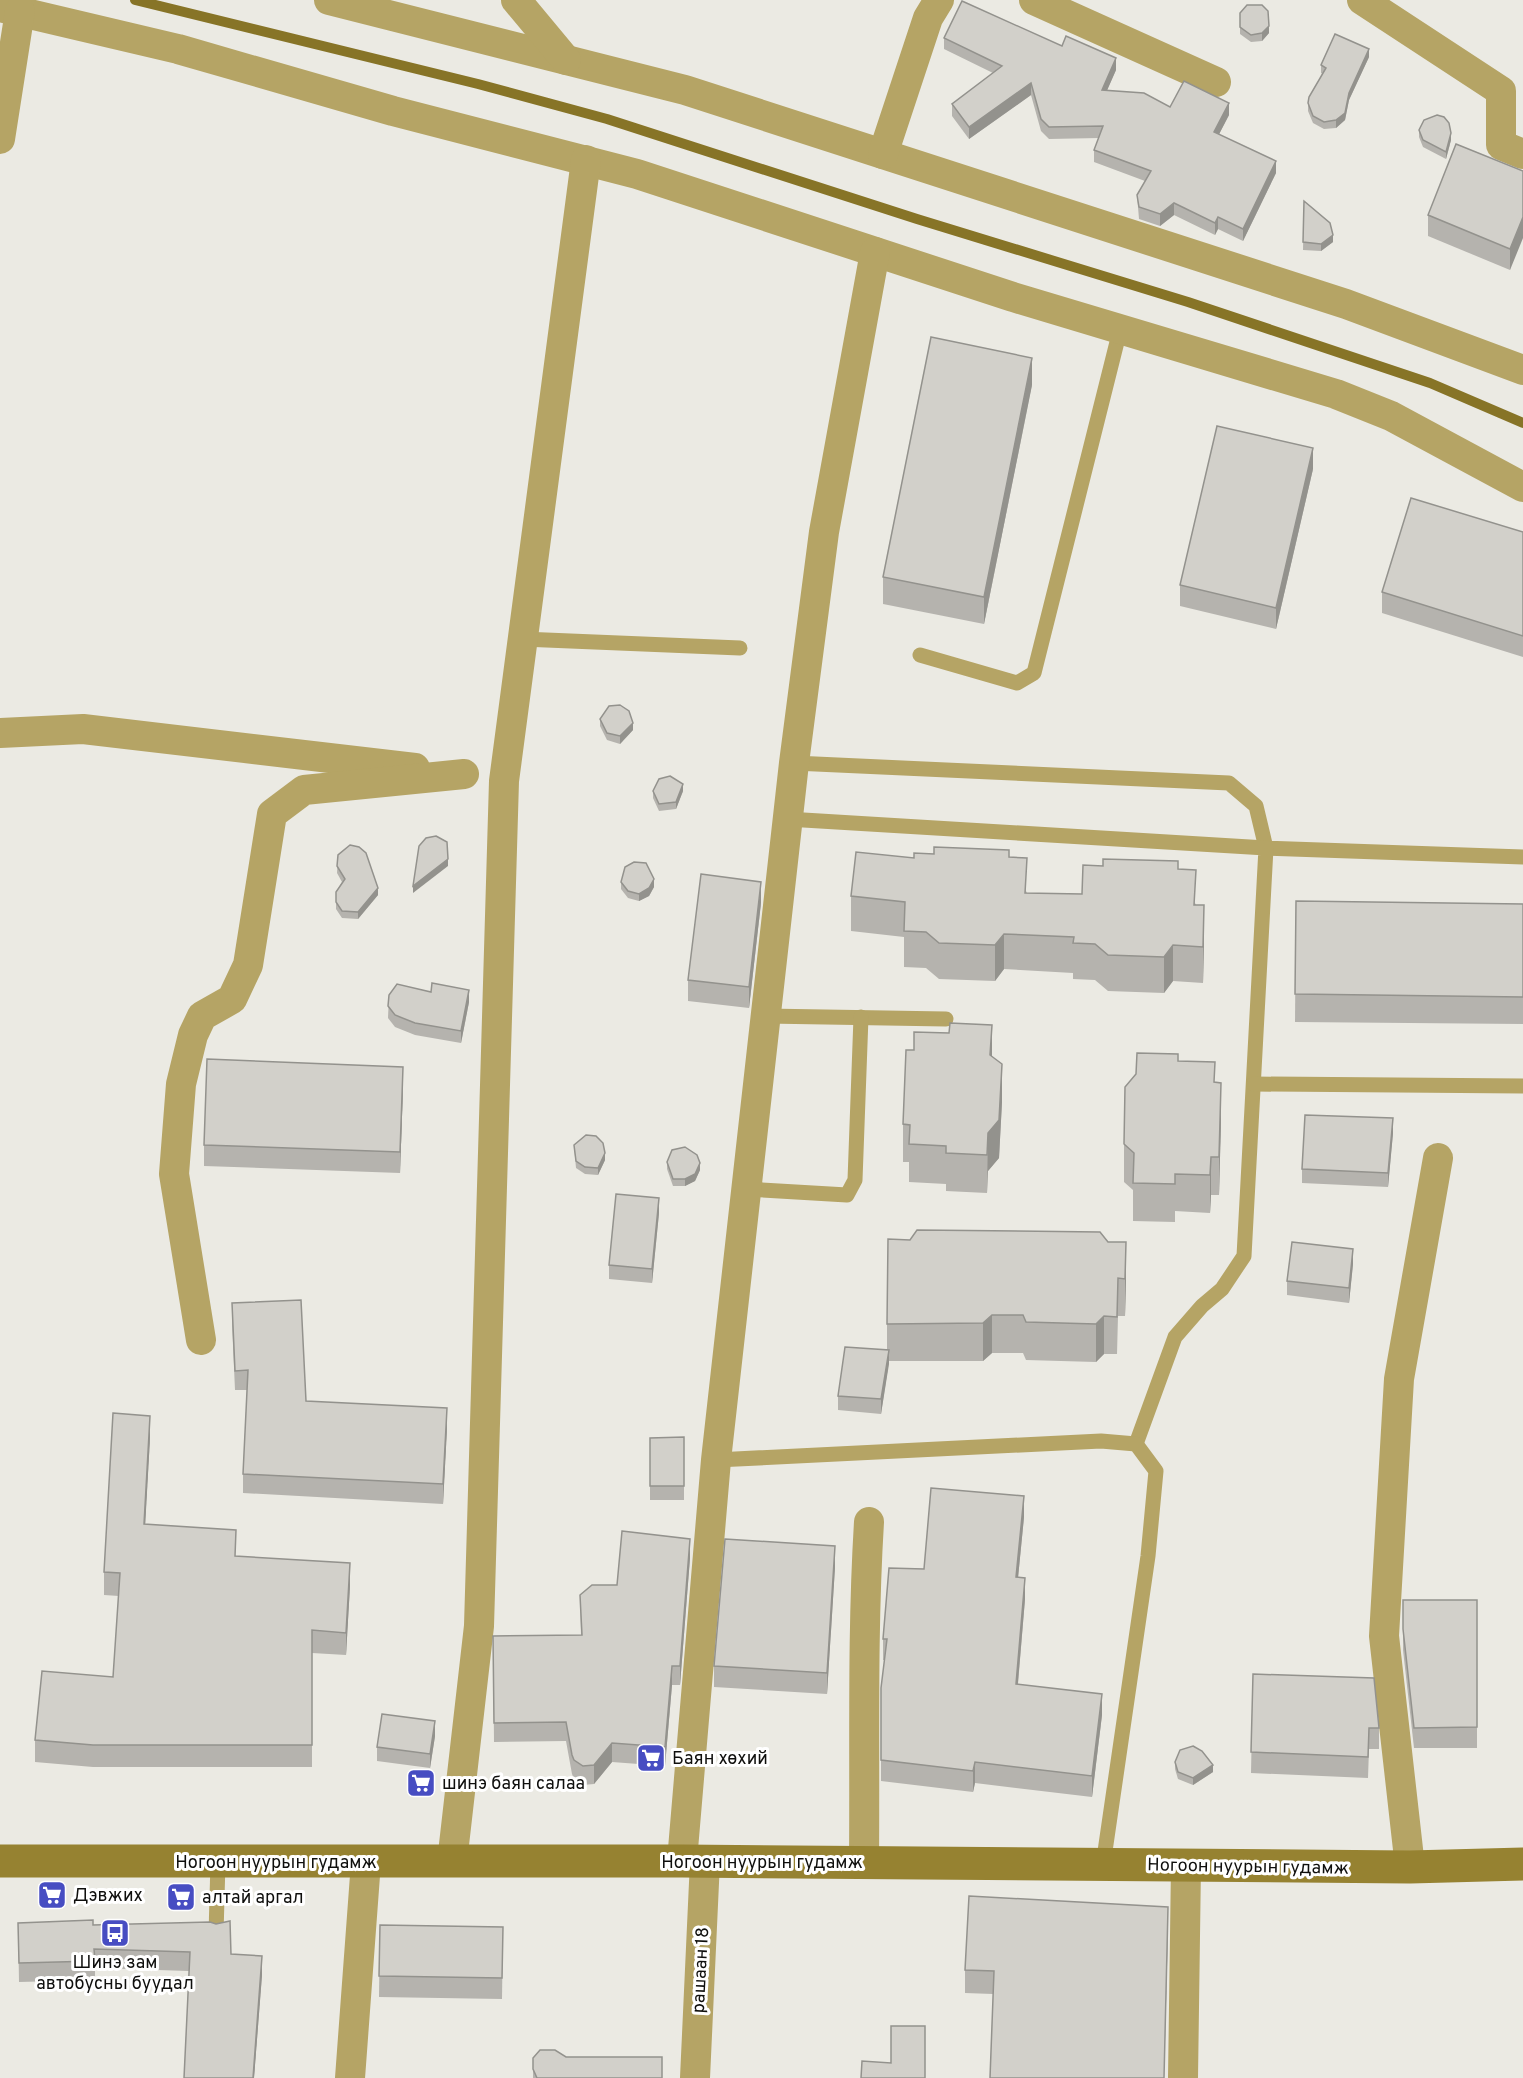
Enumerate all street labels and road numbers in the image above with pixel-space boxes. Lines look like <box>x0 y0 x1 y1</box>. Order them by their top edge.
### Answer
street label: Ногоон нуурын гудамж <box>175 1852 377 1875</box>
street label: Ногоон нуурын гудамж <box>661 1852 863 1875</box>
street label: Ногоон нуурын гудамж <box>1147 1854 1349 1881</box>
street label: рашаан 18 <box>688 1926 715 2014</box>

